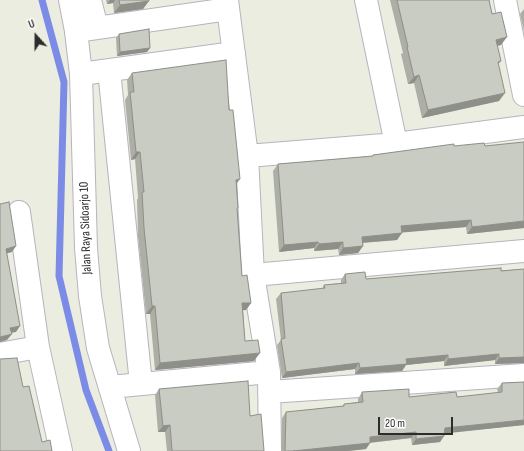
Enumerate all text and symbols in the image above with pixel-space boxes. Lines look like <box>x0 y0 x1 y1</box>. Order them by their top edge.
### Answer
north arrow <box>16 16 56 56</box>
text: U <box>27 17 37 31</box>
street label: Jalan Raya Sidoarjo 10 <box>77 181 95 275</box>
scale bar <box>380 409 455 435</box>
text: 20 m <box>385 416 405 431</box>

